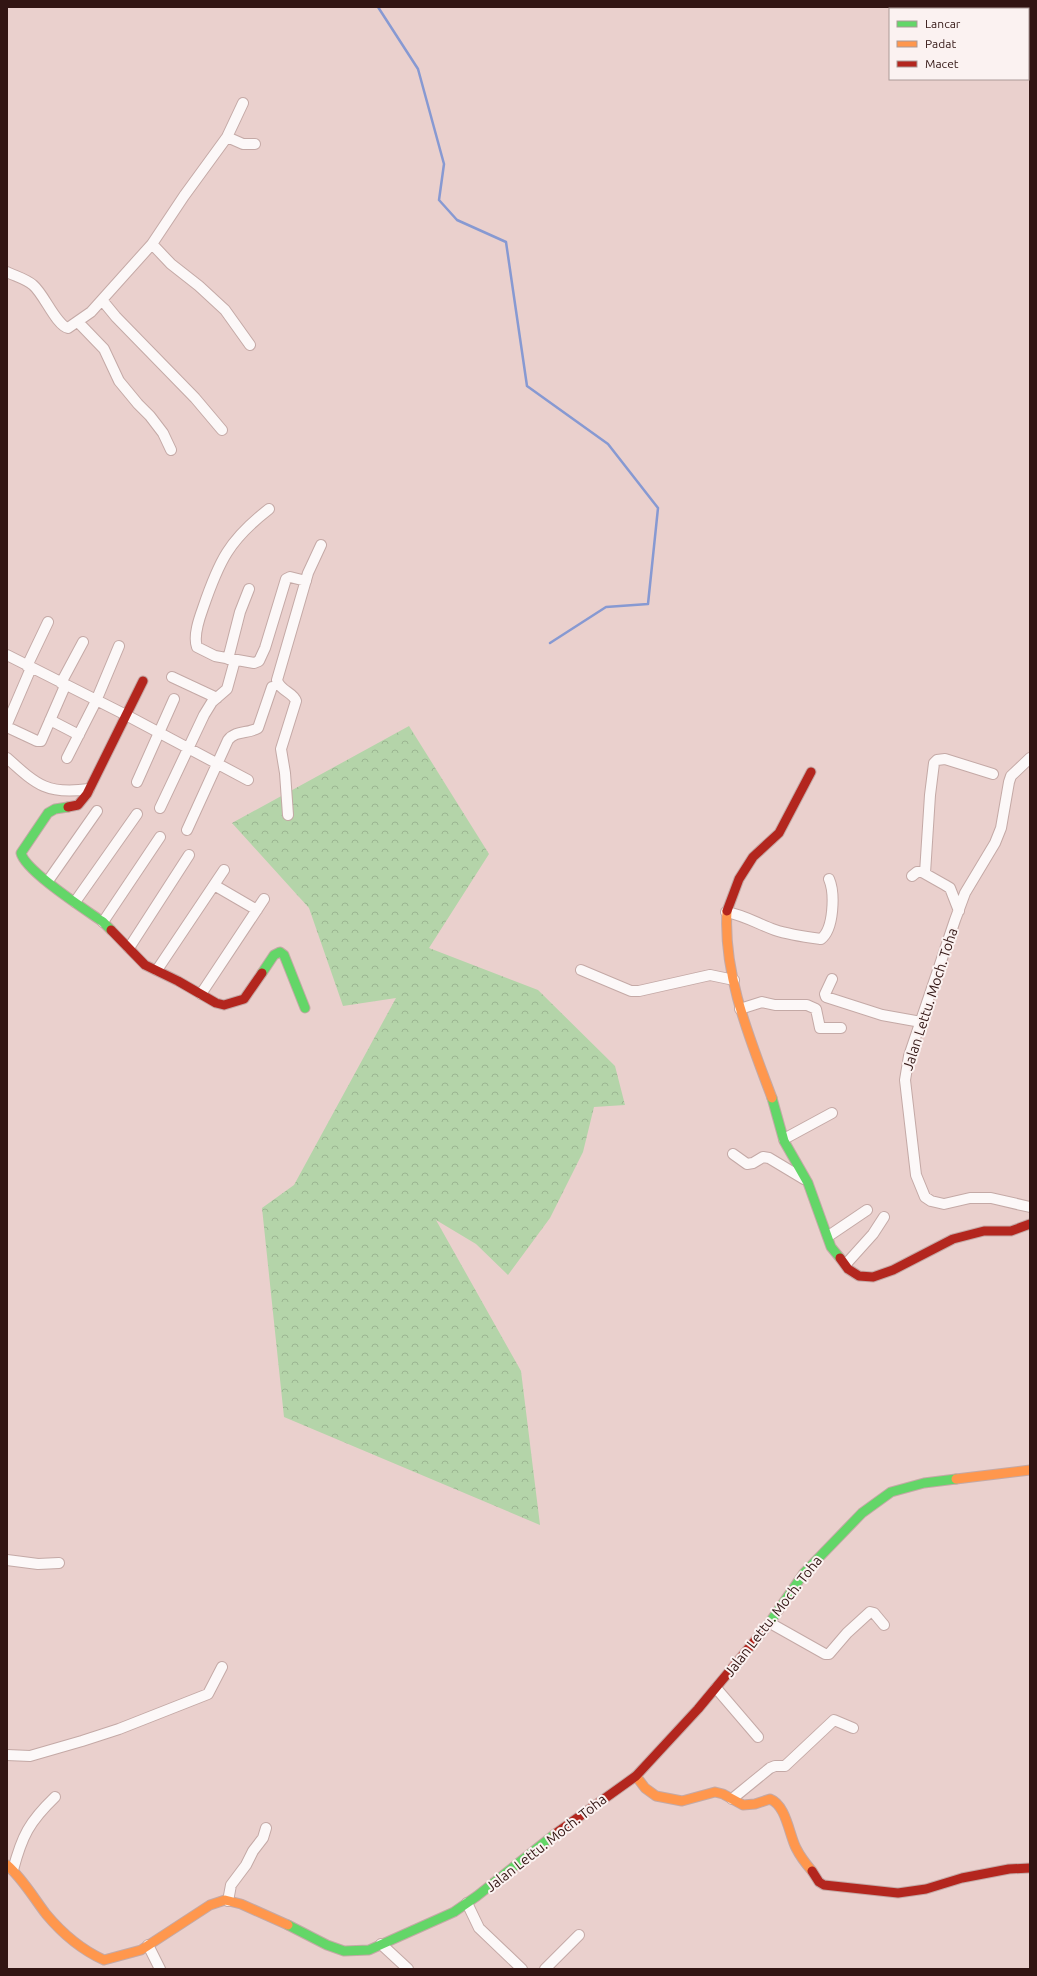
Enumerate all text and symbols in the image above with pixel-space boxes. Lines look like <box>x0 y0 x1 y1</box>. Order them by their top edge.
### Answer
legend <box>889 8 1029 80</box>
text: Lancar <box>925 17 961 30</box>
text: Padat <box>925 37 956 50</box>
text: Macet <box>925 57 959 70</box>
street label: Jalan Lettu. Moch. Toha <box>899 926 961 1072</box>
street label: Jalan Lettu. Moch. Toha <box>721 1552 825 1680</box>
street label: Jalan Lettu. Moch. Toha <box>482 1791 610 1895</box>

